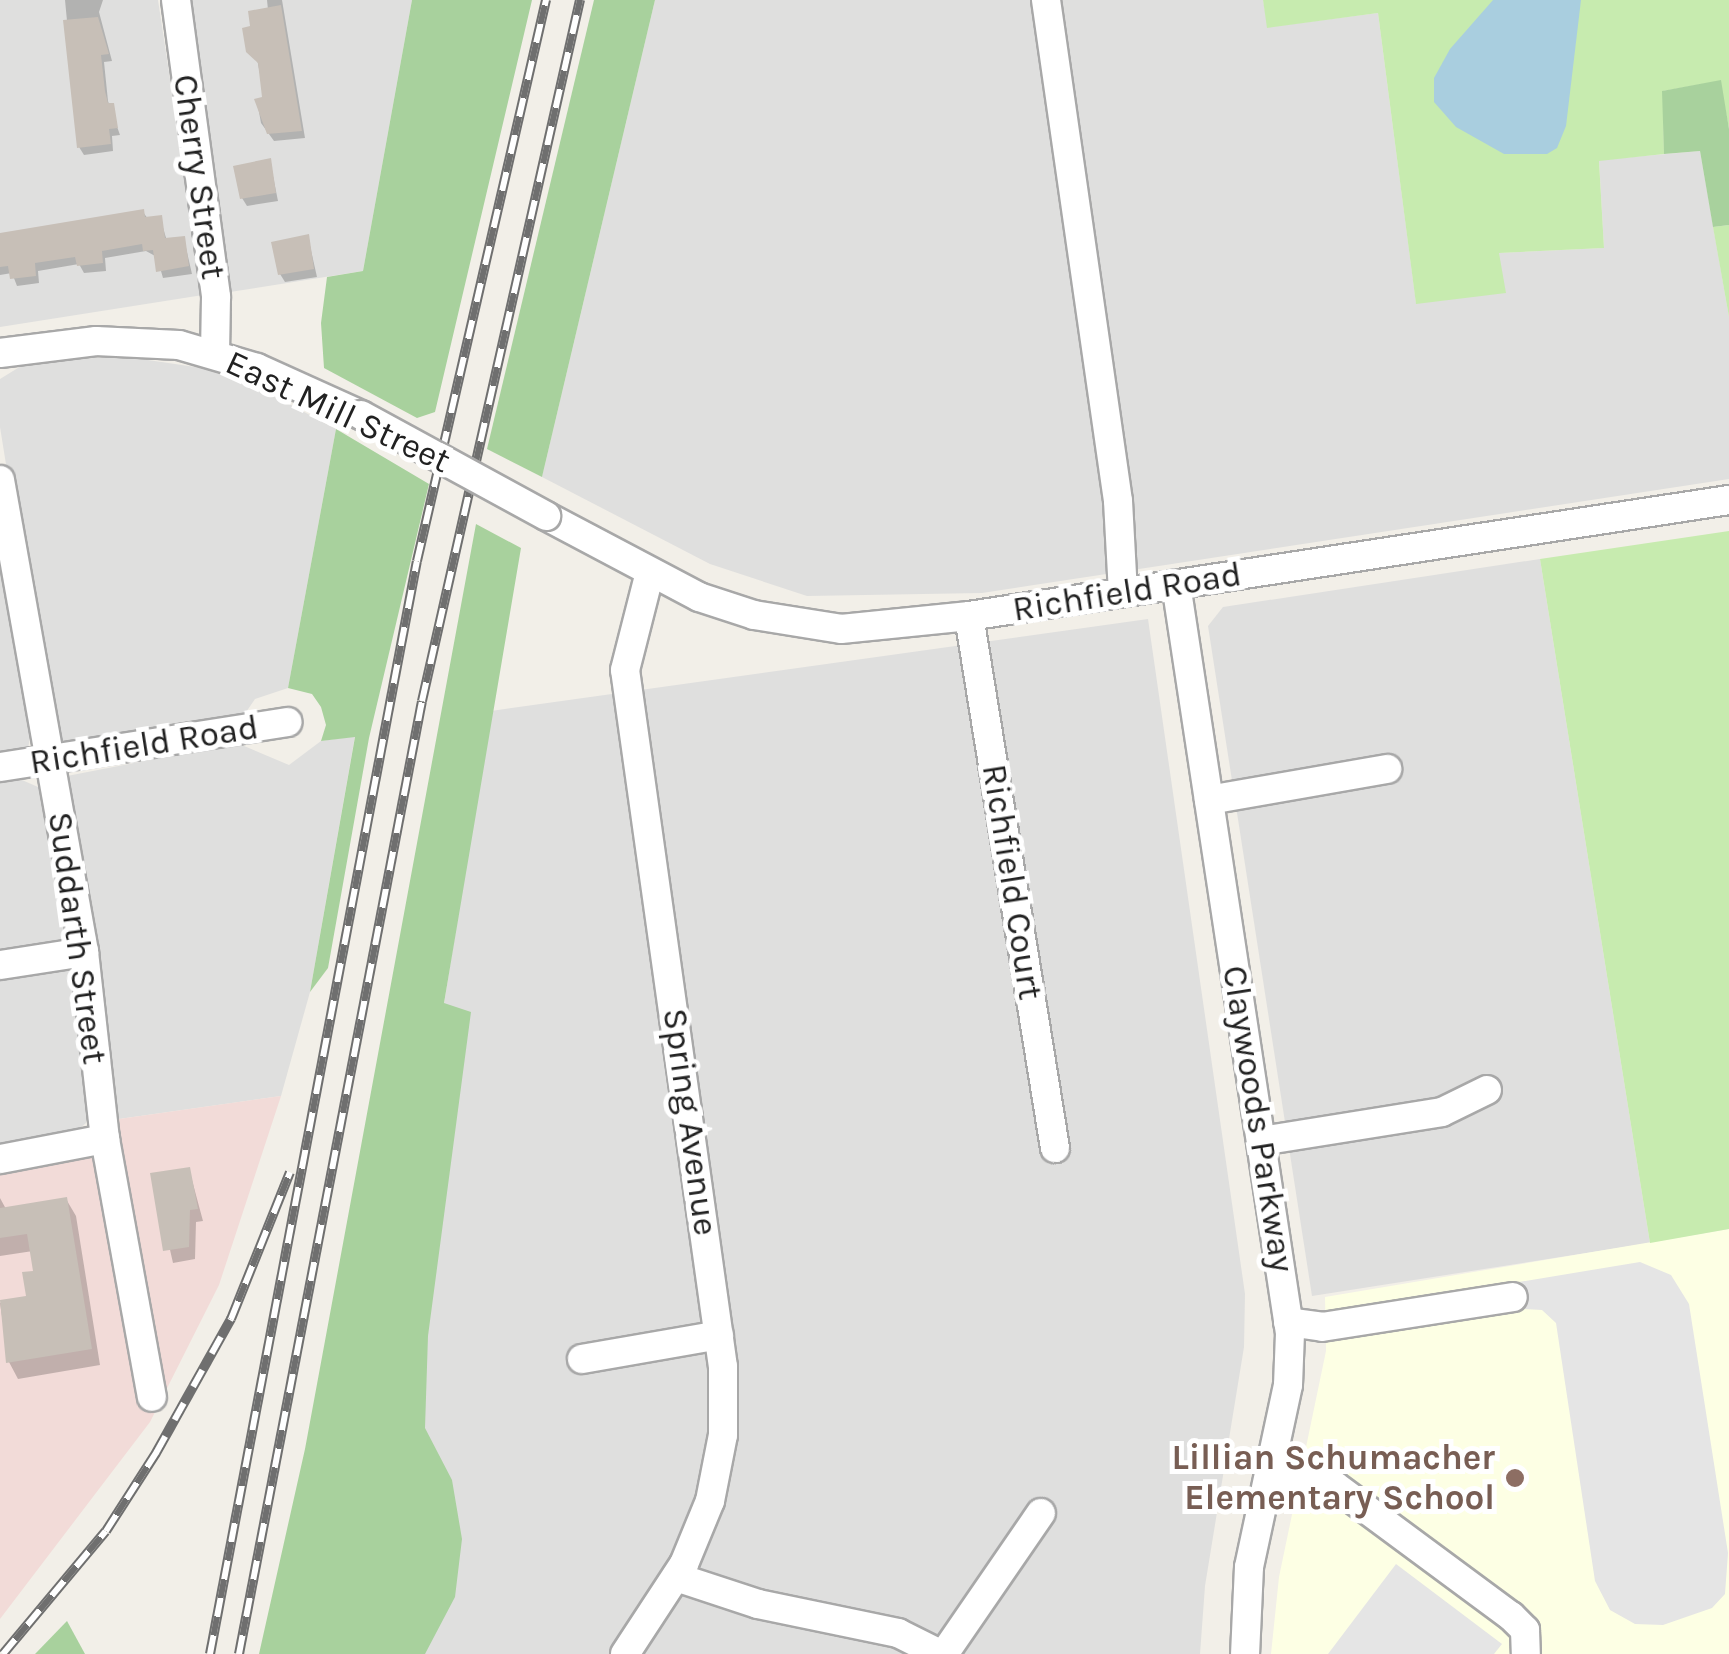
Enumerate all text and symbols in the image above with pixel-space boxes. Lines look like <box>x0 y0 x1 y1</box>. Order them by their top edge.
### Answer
street label: Cherry Street <box>164 72 234 282</box>
street label: East Mill Street <box>219 342 457 482</box>
street label: Richfield Road <box>1010 553 1244 631</box>
street label: Richfield Road <box>27 706 261 784</box>
street label: Richfield Court <box>973 761 1051 1003</box>
street label: Suddarth Street <box>39 809 115 1067</box>
street label: Claywoods Parkway <box>1213 963 1303 1275</box>
street label: Spring Avenue <box>653 1006 727 1238</box>
place label: Lillian Schumacher Elementary School <box>1171 1437 1495 1519</box>
marker: Lillian Schumacher Elementary School <box>1504 1467 1526 1489</box>

